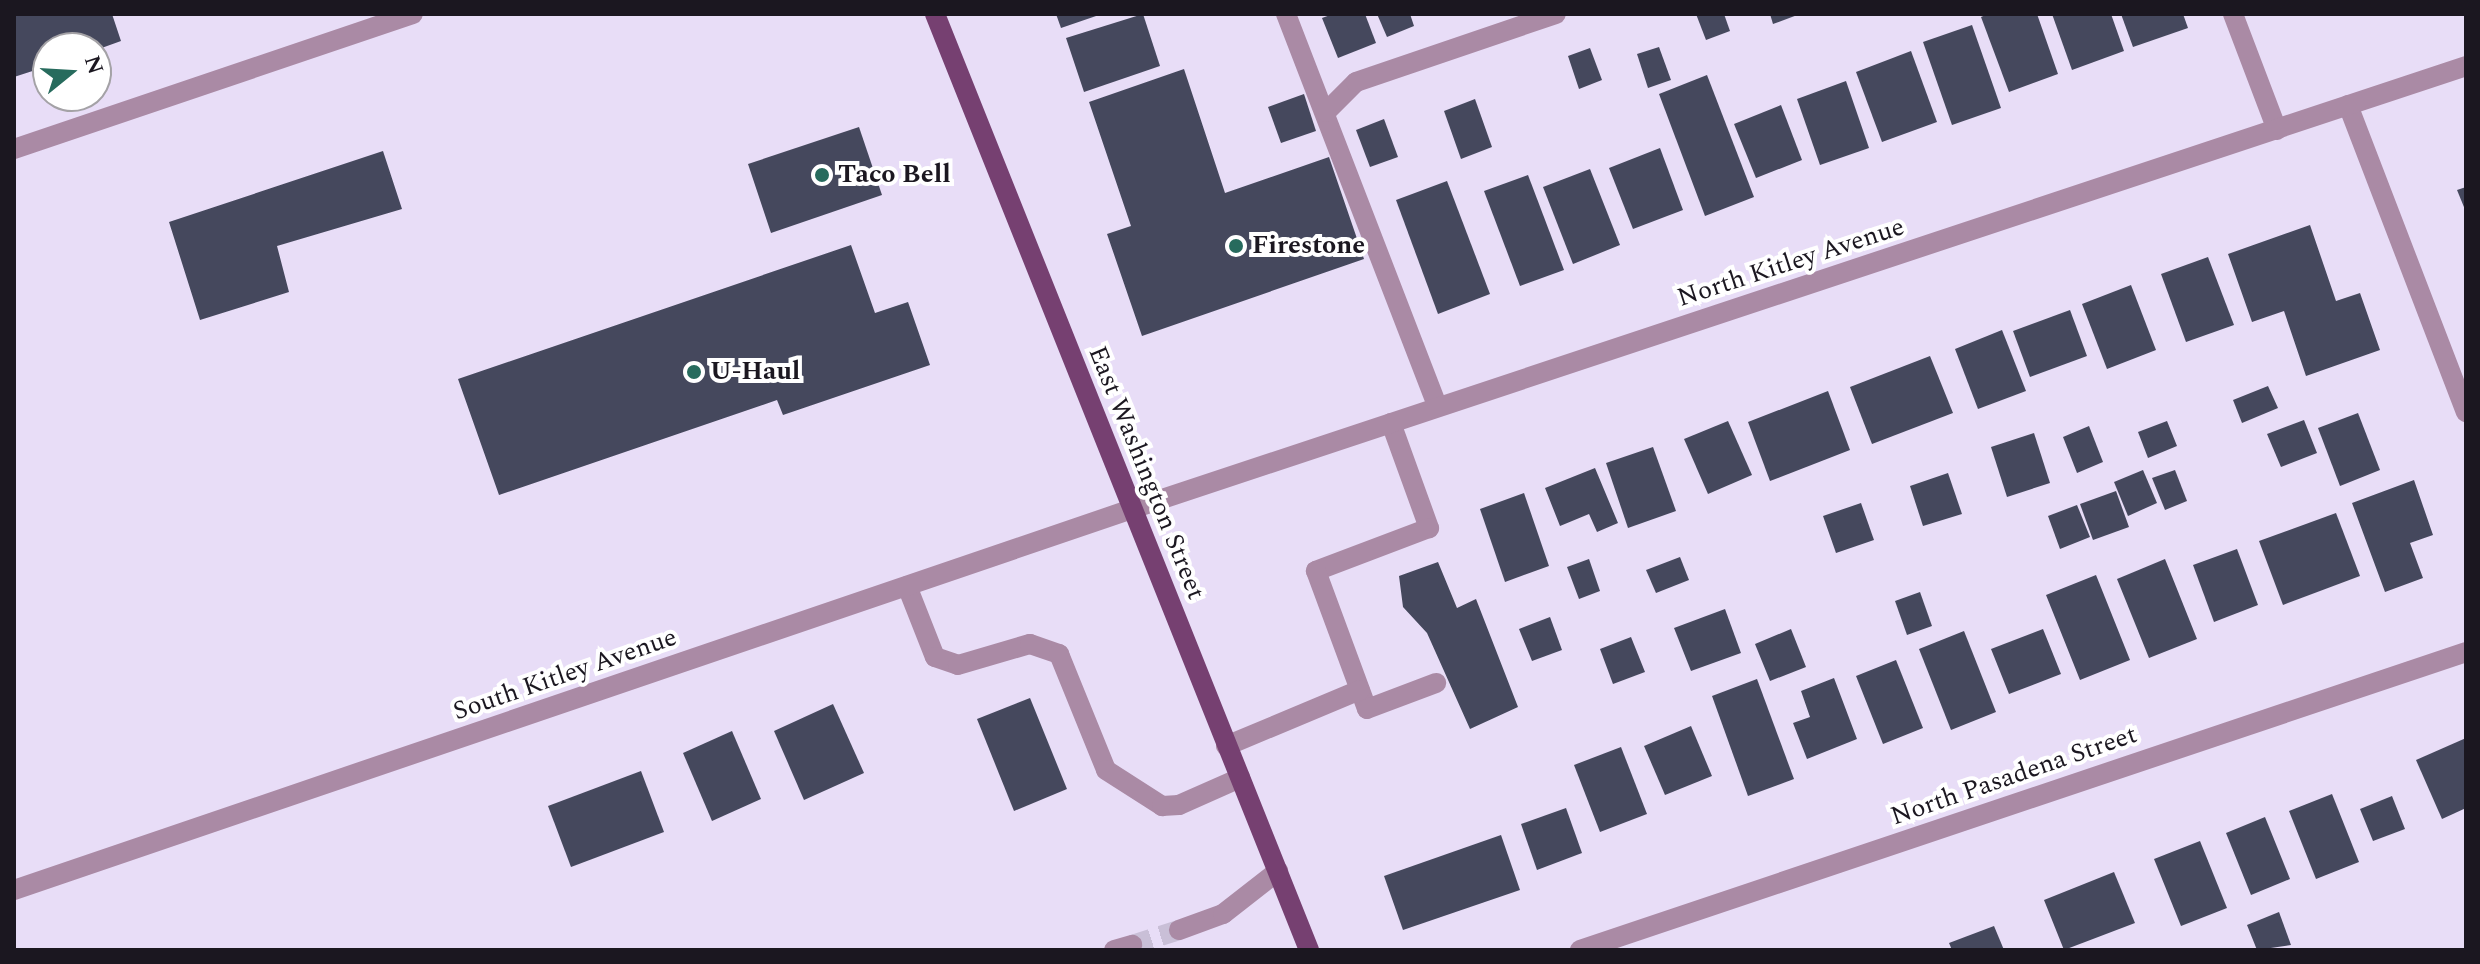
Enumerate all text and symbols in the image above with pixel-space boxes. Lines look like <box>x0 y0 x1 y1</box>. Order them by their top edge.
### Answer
north arrow <box>32 32 112 112</box>
text: N <box>75 51 112 79</box>
place label: Taco Bell <box>838 159 951 191</box>
marker: Taco Bell <box>813 166 831 184</box>
street label: North Kitley Avenue <box>1674 212 1908 314</box>
place label: Firestone <box>1252 230 1365 262</box>
marker: Firestone <box>1227 237 1245 255</box>
street label: East Washington Street <box>1081 342 1211 604</box>
place label: U-Haul <box>710 356 800 388</box>
marker: U-Haul <box>685 363 703 381</box>
street label: South Kitley Avenue <box>449 622 681 728</box>
street label: North Pasadena Street <box>1887 719 2141 833</box>

